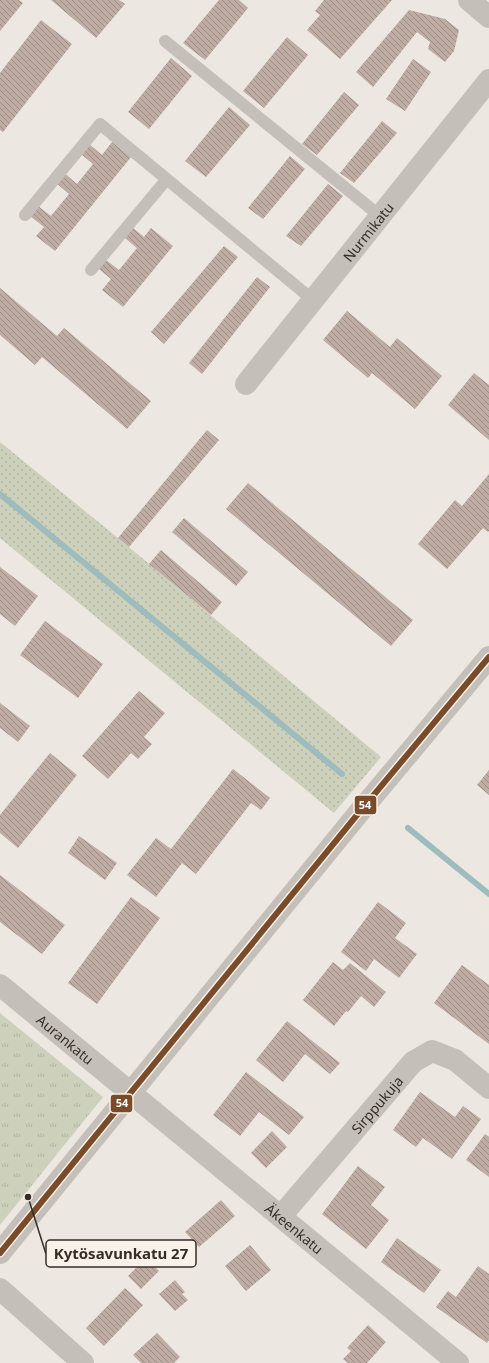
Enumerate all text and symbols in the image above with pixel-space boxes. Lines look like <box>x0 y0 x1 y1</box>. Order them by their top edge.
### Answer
street label: Nurmikatu <box>338 198 397 265</box>
line badge: 54 <box>354 795 377 815</box>
text: 54 <box>359 797 372 812</box>
street label: Aurankatu <box>33 1010 98 1068</box>
street label: Sirppukuja <box>346 1071 407 1137</box>
line badge: 54 <box>110 1094 133 1113</box>
text: 54 <box>116 1095 129 1110</box>
street label: Äkeenkatu <box>262 1199 328 1258</box>
callout: Kytösavunkatu 27 <box>46 1240 196 1267</box>
text: Kytösavunkatu 27 <box>54 1243 189 1263</box>

